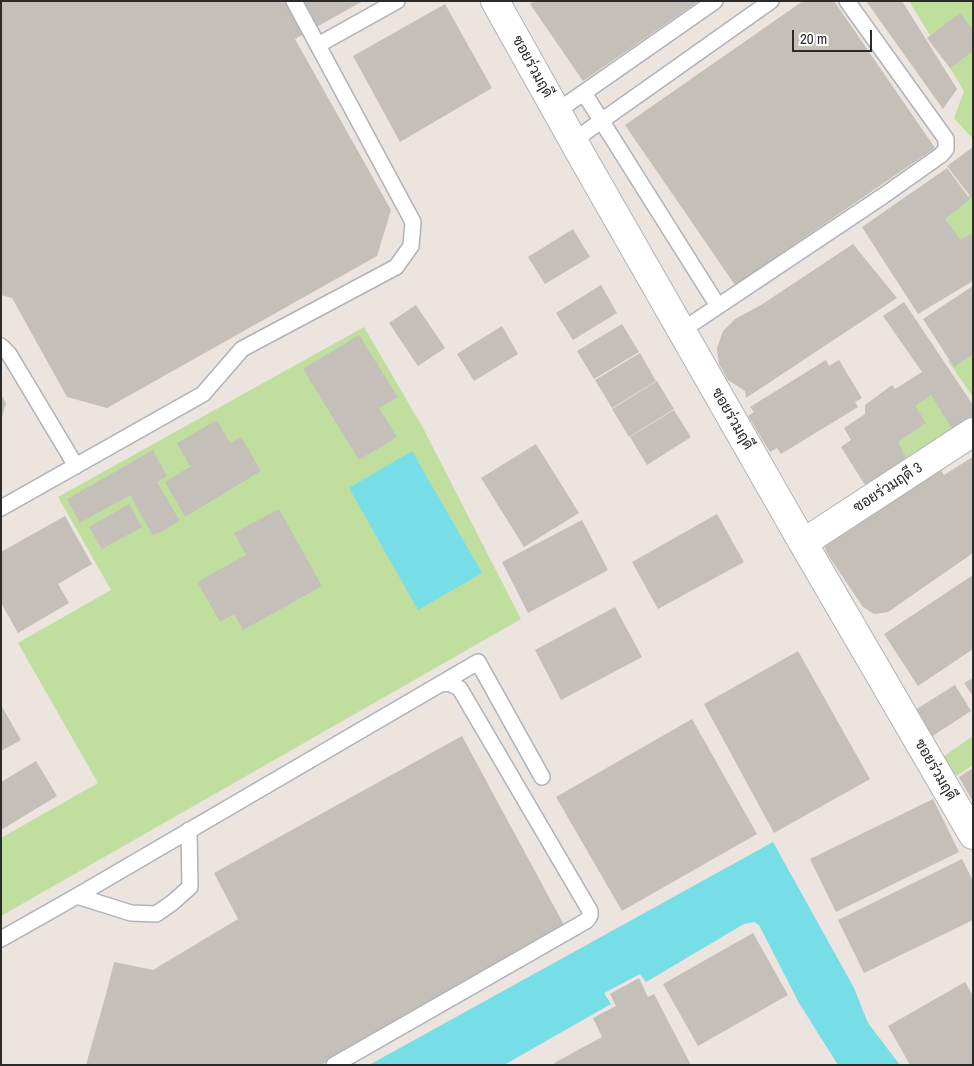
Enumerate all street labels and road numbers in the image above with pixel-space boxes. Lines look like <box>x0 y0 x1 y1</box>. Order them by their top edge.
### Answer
street label: ซอยร่วมฤดี <box>508 33 556 101</box>
street label: ซอยร่วมฤดี <box>707 385 757 453</box>
street label: ซอยร่วมฤดี 3 <box>850 459 926 517</box>
street label: ซอยร่วมฤดี <box>910 736 960 804</box>

